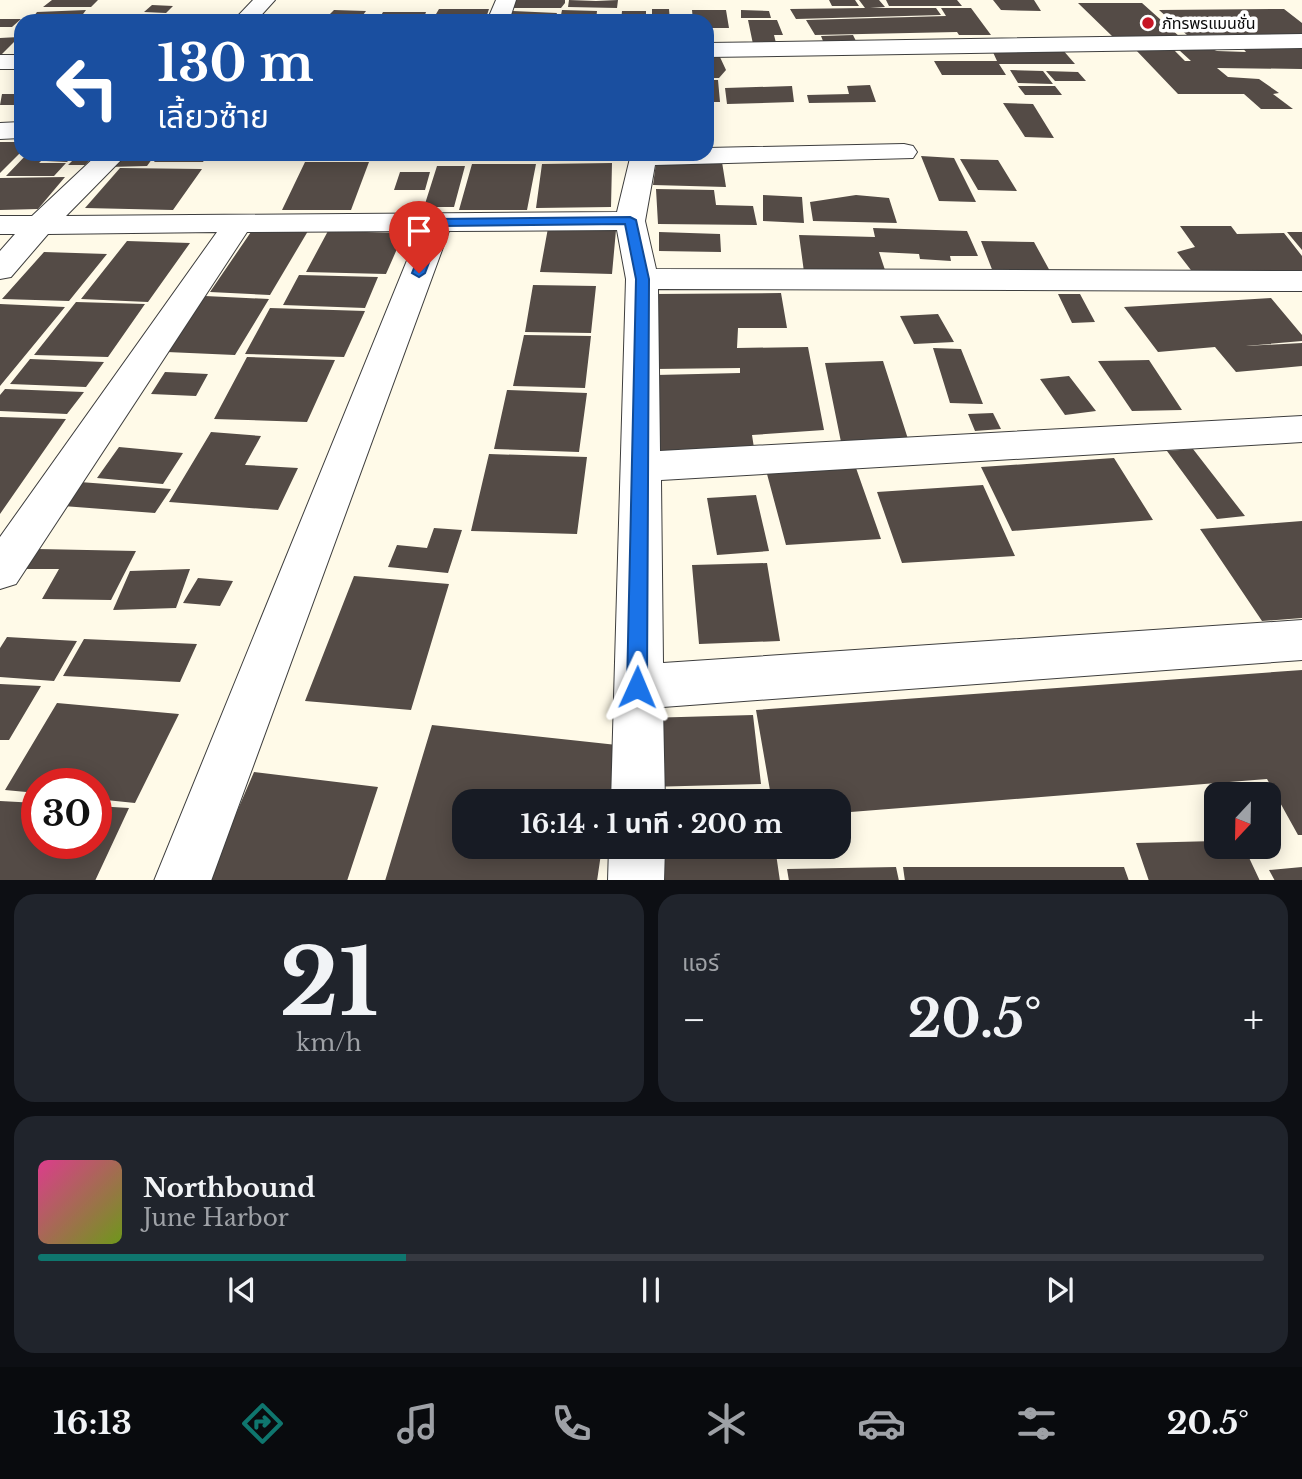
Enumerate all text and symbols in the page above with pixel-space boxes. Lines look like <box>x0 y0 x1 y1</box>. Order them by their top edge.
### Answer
place label: ภัทรพรแมนชั่น <box>1162 13 1255 33</box>
marker: ภัทรพรแมนชั่น <box>1140 15 1156 31</box>
text: 130 m <box>157 33 314 94</box>
icon: left <box>42 42 133 133</box>
text: เลี้ยวซ้าย <box>157 97 269 137</box>
pin <box>389 201 449 273</box>
icon: arrive <box>400 212 438 250</box>
position arrow <box>600 650 674 724</box>
speed limit sign: 30 <box>21 768 112 859</box>
north arrow <box>1204 782 1281 859</box>
map controls <box>1204 782 1281 859</box>
text: 16:14 · 1 นาที · 200 m <box>520 808 783 840</box>
text: 21 <box>280 927 378 1040</box>
text: แอร์ <box>682 949 719 977</box>
text: 20.5° <box>908 987 1042 1051</box>
text: − <box>682 996 706 1043</box>
text: + <box>1243 996 1264 1043</box>
text: km/h <box>296 1029 362 1057</box>
text: Northbound <box>143 1172 315 1204</box>
text: June Harbor <box>143 1204 289 1232</box>
icon: previous <box>223 1271 261 1309</box>
icon: pause <box>632 1271 670 1309</box>
icon: next <box>1041 1271 1079 1309</box>
icon: directions <box>238 1399 287 1448</box>
icon: music <box>393 1399 442 1448</box>
icon: phone <box>547 1399 596 1448</box>
icon: climate <box>702 1399 751 1448</box>
icon: car <box>857 1399 906 1448</box>
icon: filters <box>1012 1399 1061 1448</box>
text: 16:13 <box>53 1403 132 1443</box>
text: 20.5° <box>1167 1403 1249 1443</box>

